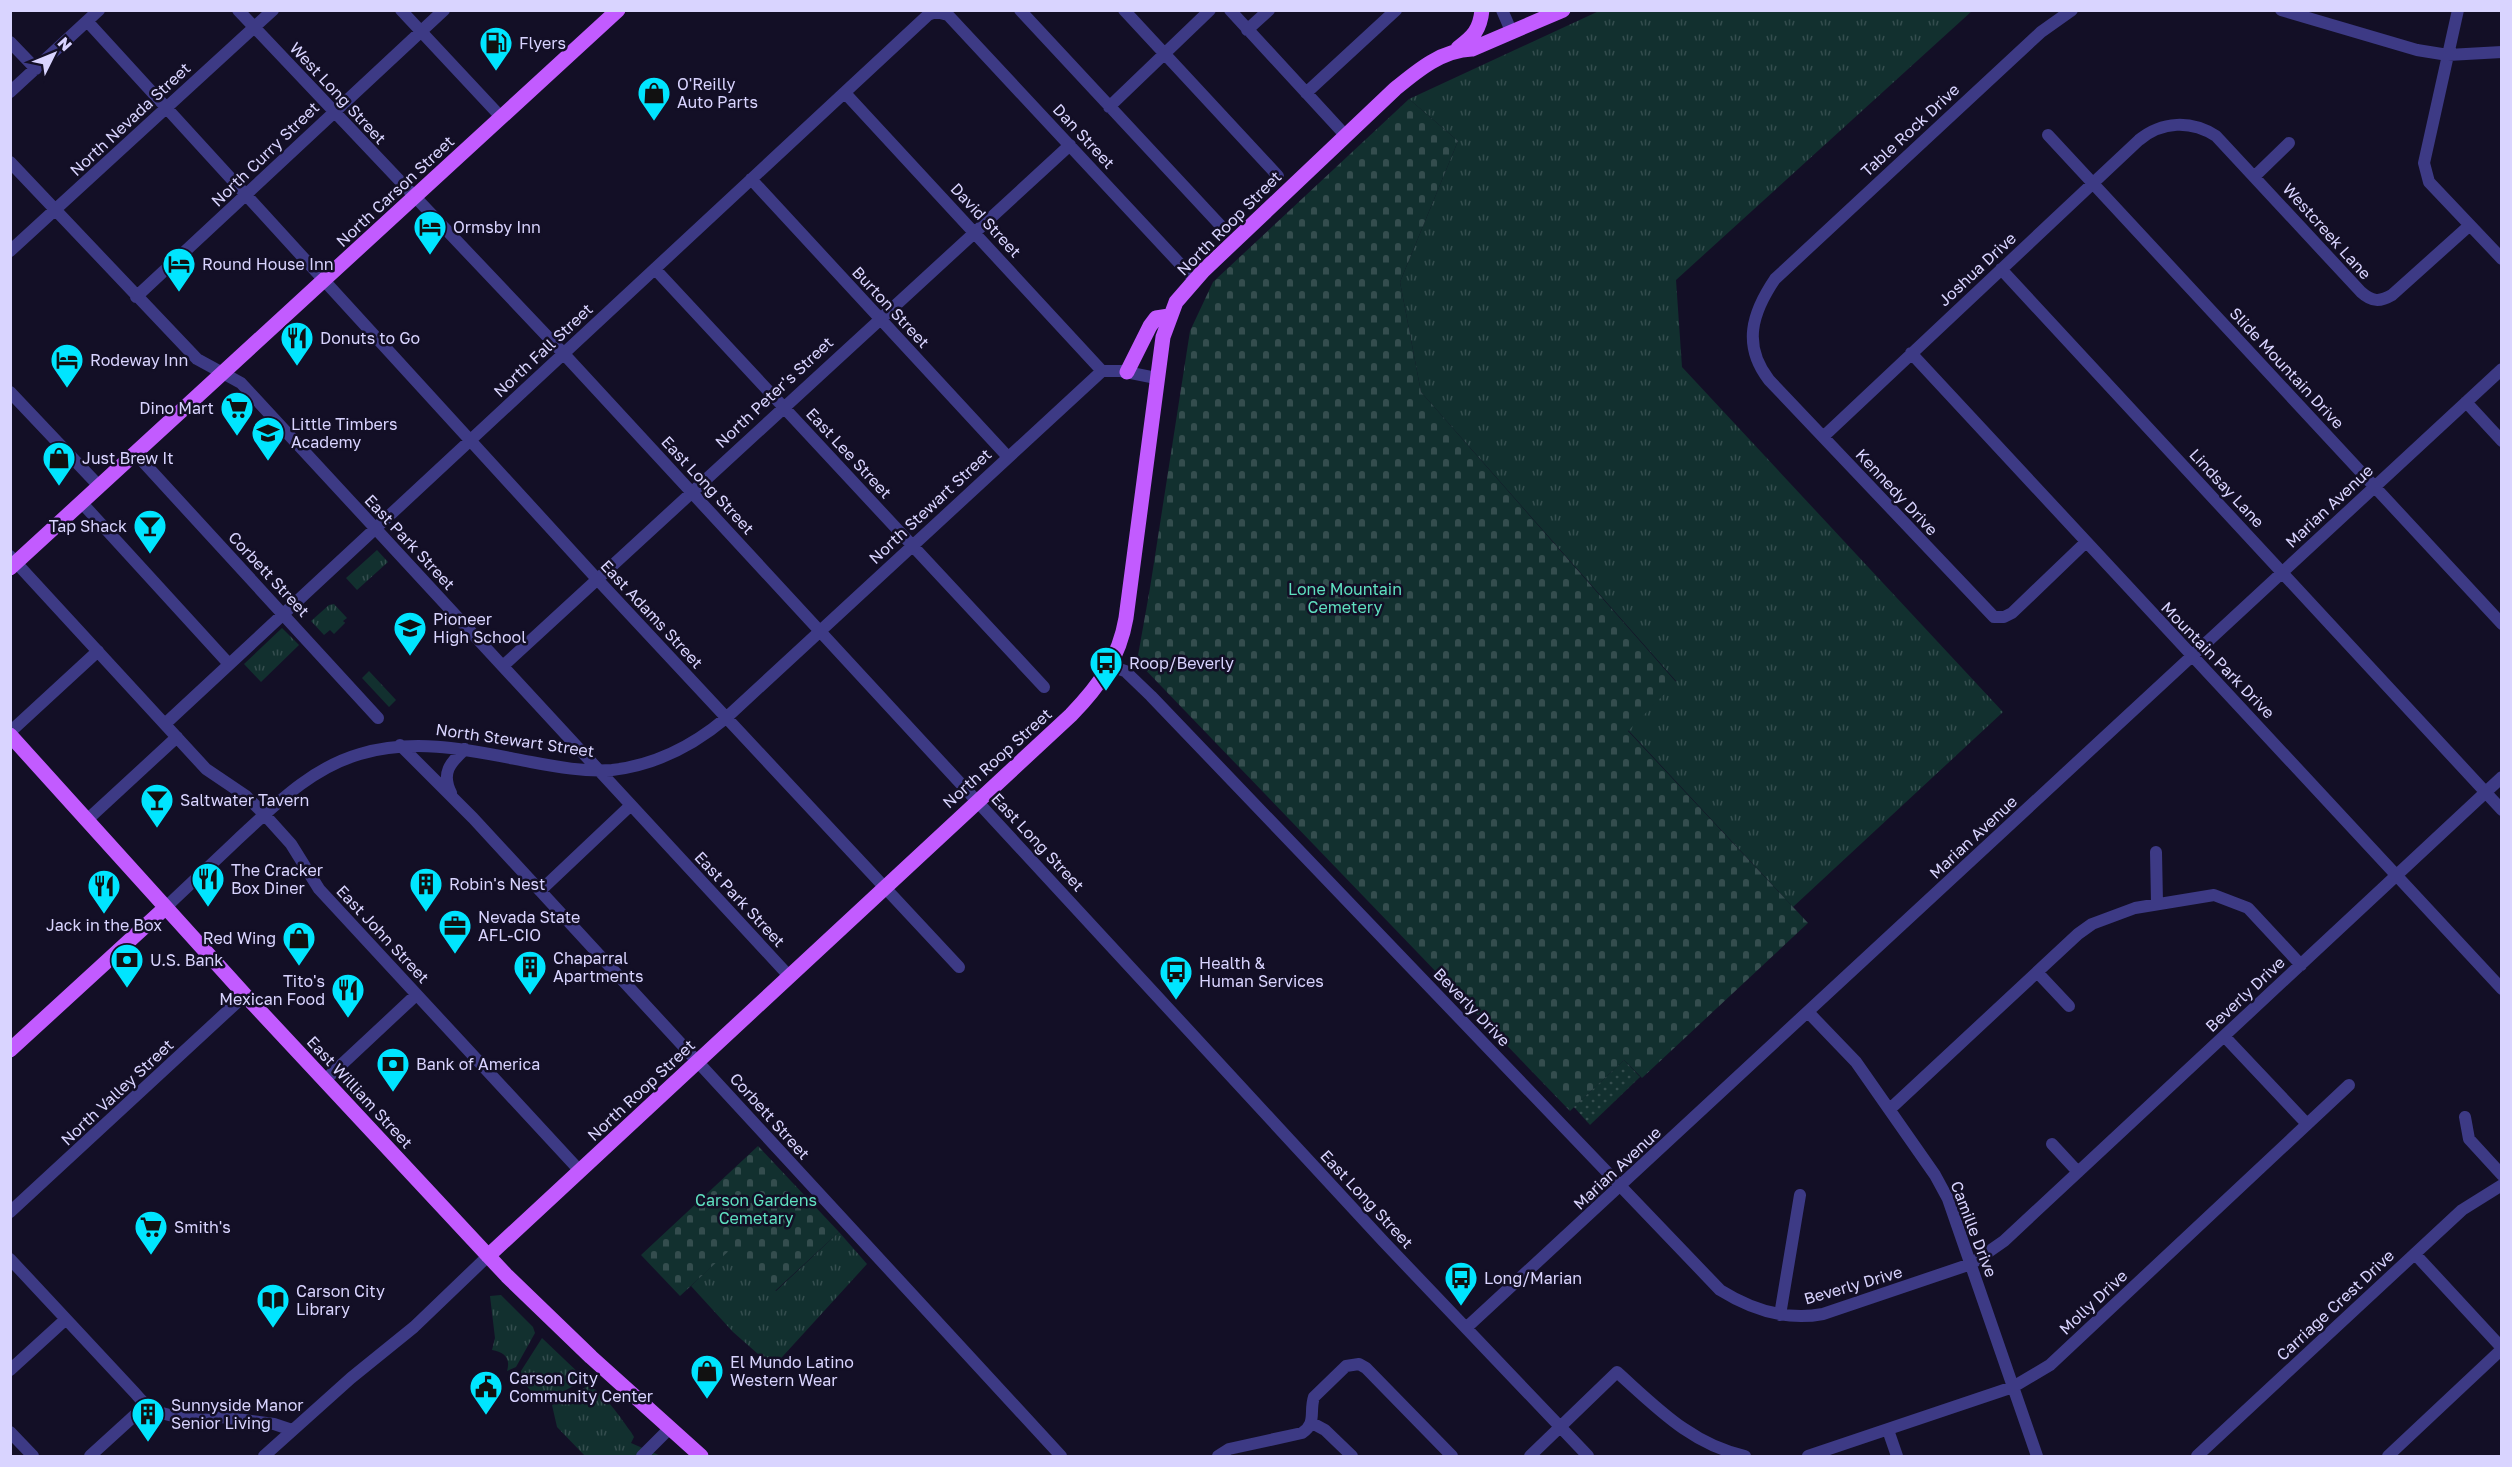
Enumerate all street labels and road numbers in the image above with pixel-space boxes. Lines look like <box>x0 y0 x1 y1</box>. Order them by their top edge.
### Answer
street label: West Long Street <box>286 38 390 148</box>
street label: North Nevada Street <box>66 58 194 180</box>
street label: Table Rock Drive <box>1857 79 1963 181</box>
street label: North Curry Street <box>207 97 323 211</box>
street label: Dan Street <box>1049 99 1119 173</box>
street label: North Carson Street <box>332 131 458 251</box>
street label: North Roop Street <box>1173 167 1285 279</box>
street label: David Street <box>947 179 1025 261</box>
street label: Westcreek Lane <box>2279 179 2375 283</box>
street label: Joshua Drive <box>1934 228 2020 310</box>
street label: Burton Street <box>848 262 934 352</box>
street label: North Fall Street <box>489 299 597 401</box>
street label: Slide Mountain Drive <box>2226 303 2348 433</box>
street label: North Peter's Street <box>711 332 837 452</box>
street label: East Lee Street <box>802 404 896 502</box>
street label: East Long Street <box>657 432 759 538</box>
street label: North Stewart Street <box>865 444 995 568</box>
street label: Kennedy Drive <box>1852 444 1942 540</box>
street label: Lindsay Lane <box>2185 444 2269 532</box>
street label: Marian Avenue <box>2281 460 2377 552</box>
street label: East Park Street <box>361 490 459 594</box>
street label: Corbett Street <box>224 527 314 621</box>
street label: East Adams Street <box>597 556 707 672</box>
street label: Mountain Park Drive <box>2157 597 2279 723</box>
street label: North Roop Street <box>938 704 1056 812</box>
street label: North Stewart Street <box>434 719 596 761</box>
street label: East Long Street <box>987 789 1089 895</box>
street label: Marian Avenue <box>1925 791 2021 883</box>
street label: East Park Street <box>691 847 789 951</box>
street label: East John Street <box>332 881 434 987</box>
street label: Beverly Drive <box>2201 952 2289 1036</box>
street label: Beverly Drive <box>1430 964 1514 1050</box>
street label: East William Street <box>303 1032 417 1152</box>
street label: North Valley Street <box>57 1035 177 1149</box>
street label: North Roop Street <box>583 1035 699 1145</box>
street label: Corbett Street <box>726 1068 814 1164</box>
street label: Marian Avenue <box>1569 1122 1665 1214</box>
street label: East Long Street <box>1316 1146 1418 1252</box>
street label: Camille Drive <box>1946 1178 2002 1280</box>
street label: Carriage Crest Drive <box>2272 1245 2398 1365</box>
street label: Beverly Drive <box>1802 1261 1904 1309</box>
street label: Molly Drive <box>2055 1265 2131 1339</box>

